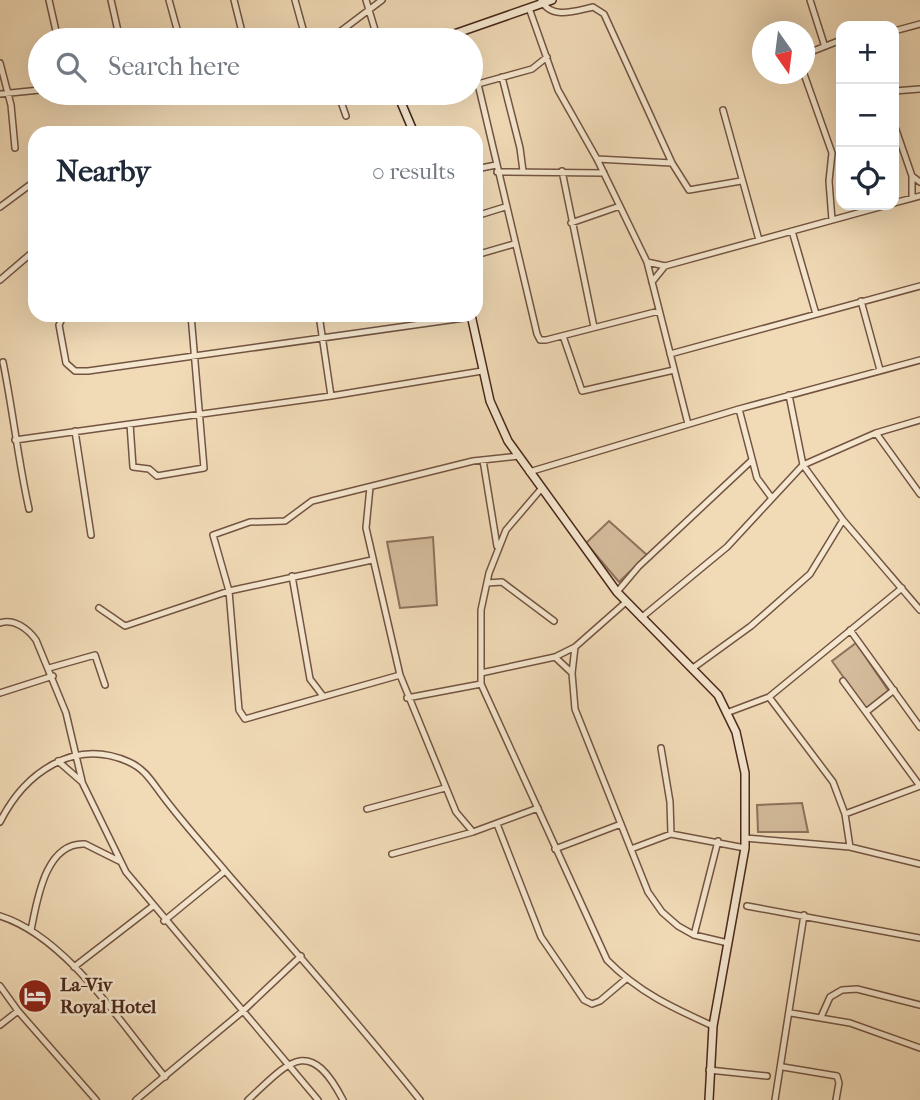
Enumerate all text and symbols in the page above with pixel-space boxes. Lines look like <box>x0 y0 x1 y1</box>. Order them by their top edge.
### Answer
north arrow <box>752 21 815 84</box>
map controls <box>836 21 899 210</box>
button: + <box>836 21 899 84</box>
search box <box>28 28 483 105</box>
icon: search <box>52 48 90 86</box>
text: Search here <box>108 51 240 82</box>
button: − <box>836 84 899 147</box>
button: locate <box>836 147 899 210</box>
text: Nearby <box>56 154 151 189</box>
text: 0 results <box>372 158 455 185</box>
place label: La-Viv Royal Hotel <box>60 974 157 1018</box>
hotel icon: La-Viv Royal Hotel <box>16 977 54 1015</box>

